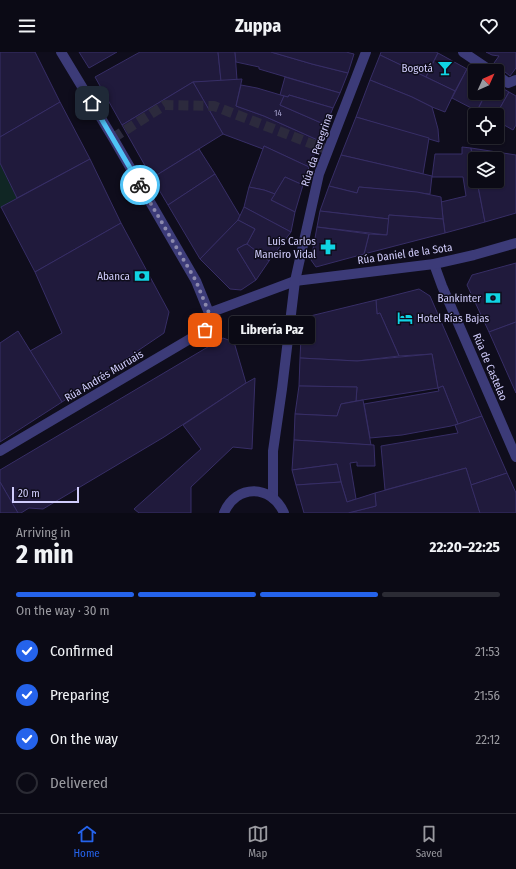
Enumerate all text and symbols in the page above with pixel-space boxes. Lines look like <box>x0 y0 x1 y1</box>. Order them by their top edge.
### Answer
icon: menu <box>16 15 38 37</box>
text: Zuppa <box>235 15 281 37</box>
icon: heart <box>478 15 500 37</box>
bar icon: Bogotá <box>436 59 454 77</box>
place label: Bogotá <box>402 62 433 75</box>
north arrow <box>468 64 504 100</box>
map controls <box>468 64 504 188</box>
pin <box>75 86 109 120</box>
icon: home <box>81 92 103 114</box>
house number: 14 <box>274 108 283 118</box>
button: locate <box>468 108 504 144</box>
street label: Rúa da Peregrina <box>298 112 336 188</box>
button: layers <box>468 152 504 188</box>
courier <box>120 165 160 205</box>
icon: bike <box>129 174 151 196</box>
place label: Luis Carlos Maneiro Vidal <box>254 235 316 261</box>
pharmacy icon: Luis Carlos Maneiro Vidal <box>319 238 337 256</box>
street label: Rúa Daniel de la Sota <box>357 241 453 267</box>
bank icon: Abanca <box>133 267 151 285</box>
place label: Abanca <box>97 270 130 283</box>
bank icon: Bankinter <box>484 289 502 307</box>
place label: Bankinter <box>437 292 481 305</box>
hotel icon: Hotel Rías Bajas <box>396 309 414 327</box>
place label: Hotel Rías Bajas <box>417 312 490 325</box>
pin <box>188 313 222 347</box>
callout: Librería Paz <box>229 316 315 344</box>
icon: bag <box>194 319 216 341</box>
text: Librería Paz <box>240 322 304 337</box>
street label: Rúa de Castelao <box>470 331 510 403</box>
street label: Rúa Andrés Muruais <box>62 347 146 405</box>
scale bar <box>12 485 79 504</box>
text: 20 m <box>18 487 40 500</box>
text: Arriving in <box>16 525 70 540</box>
text: 22:20–22:25 <box>429 538 500 556</box>
text: 2 min <box>16 539 74 570</box>
text: On the way · 30 m <box>16 603 110 618</box>
icon: check <box>16 640 38 662</box>
text: Confirmed <box>50 642 113 660</box>
text: 21:53 <box>475 644 500 659</box>
icon: check <box>16 684 38 706</box>
text: Preparing <box>50 686 109 704</box>
text: 21:56 <box>474 688 500 703</box>
icon: check <box>16 728 38 750</box>
text: On the way <box>50 730 118 748</box>
text: 22:12 <box>476 732 500 747</box>
text: Delivered <box>50 774 108 792</box>
tab: Home <box>73 823 100 860</box>
tab: Map <box>247 823 269 860</box>
tab: Saved <box>416 823 443 860</box>

